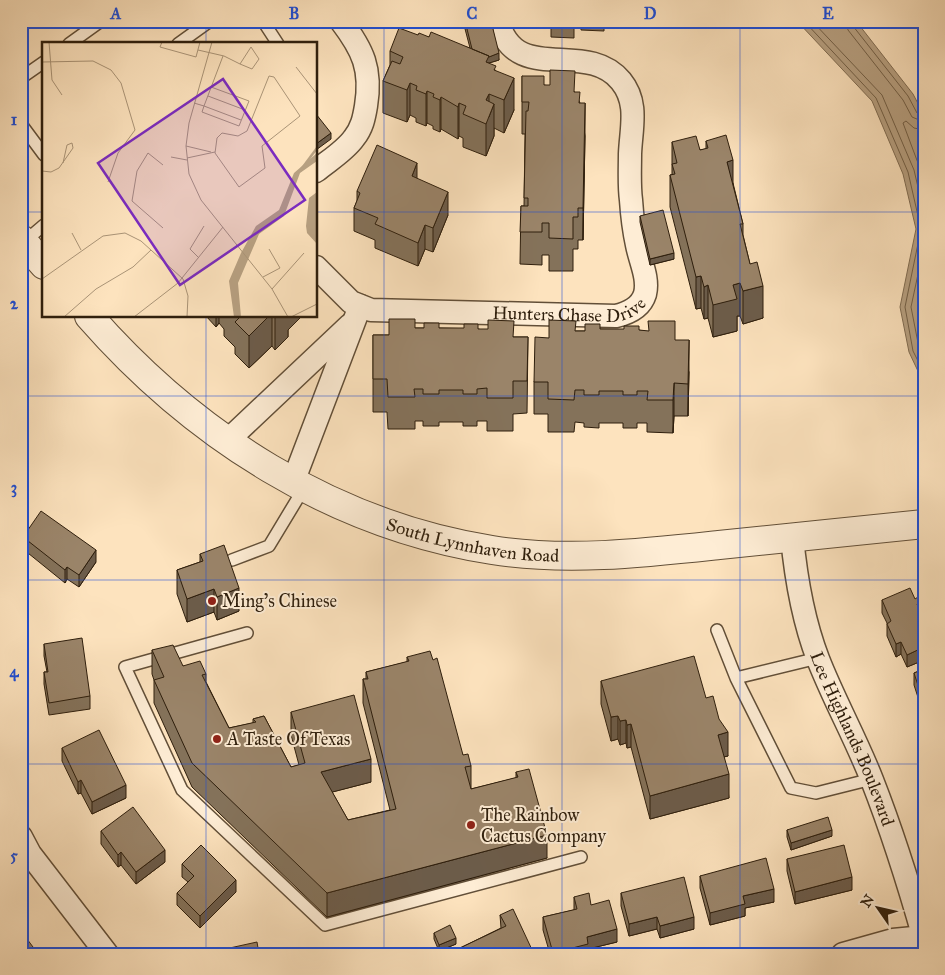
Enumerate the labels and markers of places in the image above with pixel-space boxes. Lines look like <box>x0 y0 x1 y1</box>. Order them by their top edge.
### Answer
place label: Ming's Chinese <box>222 590 337 613</box>
marker: Ming's Chinese <box>206 595 218 607</box>
place label: A Taste Of Texas <box>226 728 350 750</box>
marker: A Taste Of Texas <box>211 733 223 745</box>
place label: The Rainbow Cactus Company <box>481 804 606 847</box>
marker: The Rainbow Cactus Company <box>465 819 477 831</box>

